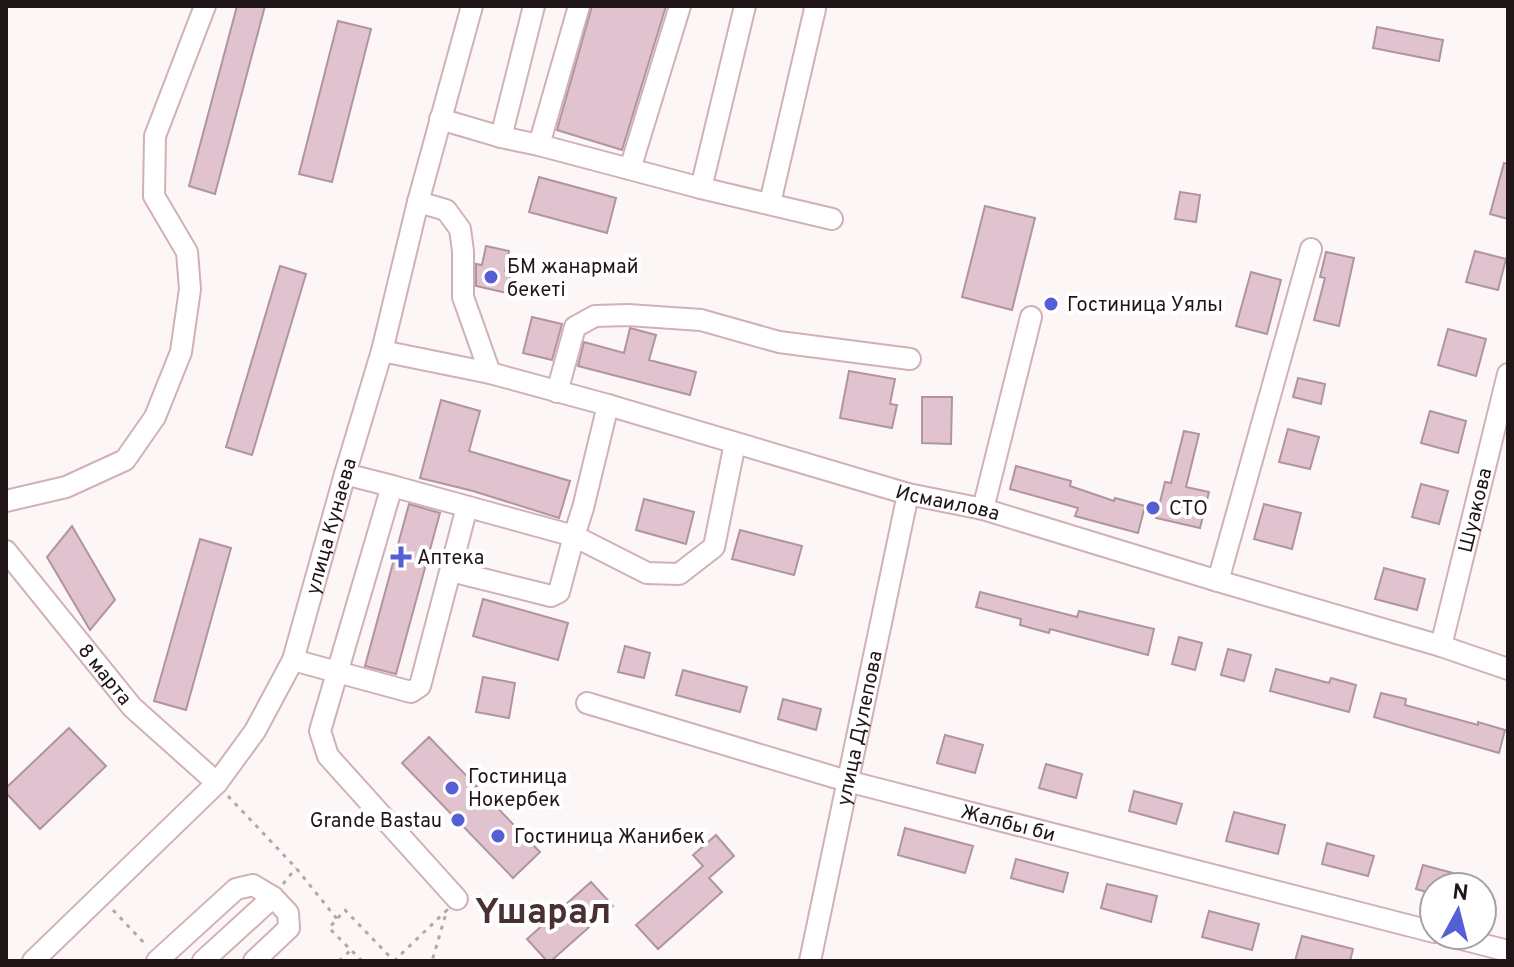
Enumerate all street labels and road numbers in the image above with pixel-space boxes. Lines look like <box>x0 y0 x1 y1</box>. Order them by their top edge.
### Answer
street label: улица Кунаева <box>301 455 364 598</box>
street label: Шуакова <box>1453 465 1499 556</box>
street label: Исмаилова <box>892 480 1003 528</box>
street label: 8 марта <box>71 639 137 711</box>
street label: улица Дулепова <box>832 649 890 808</box>
street label: Жалбы би <box>958 800 1058 849</box>

